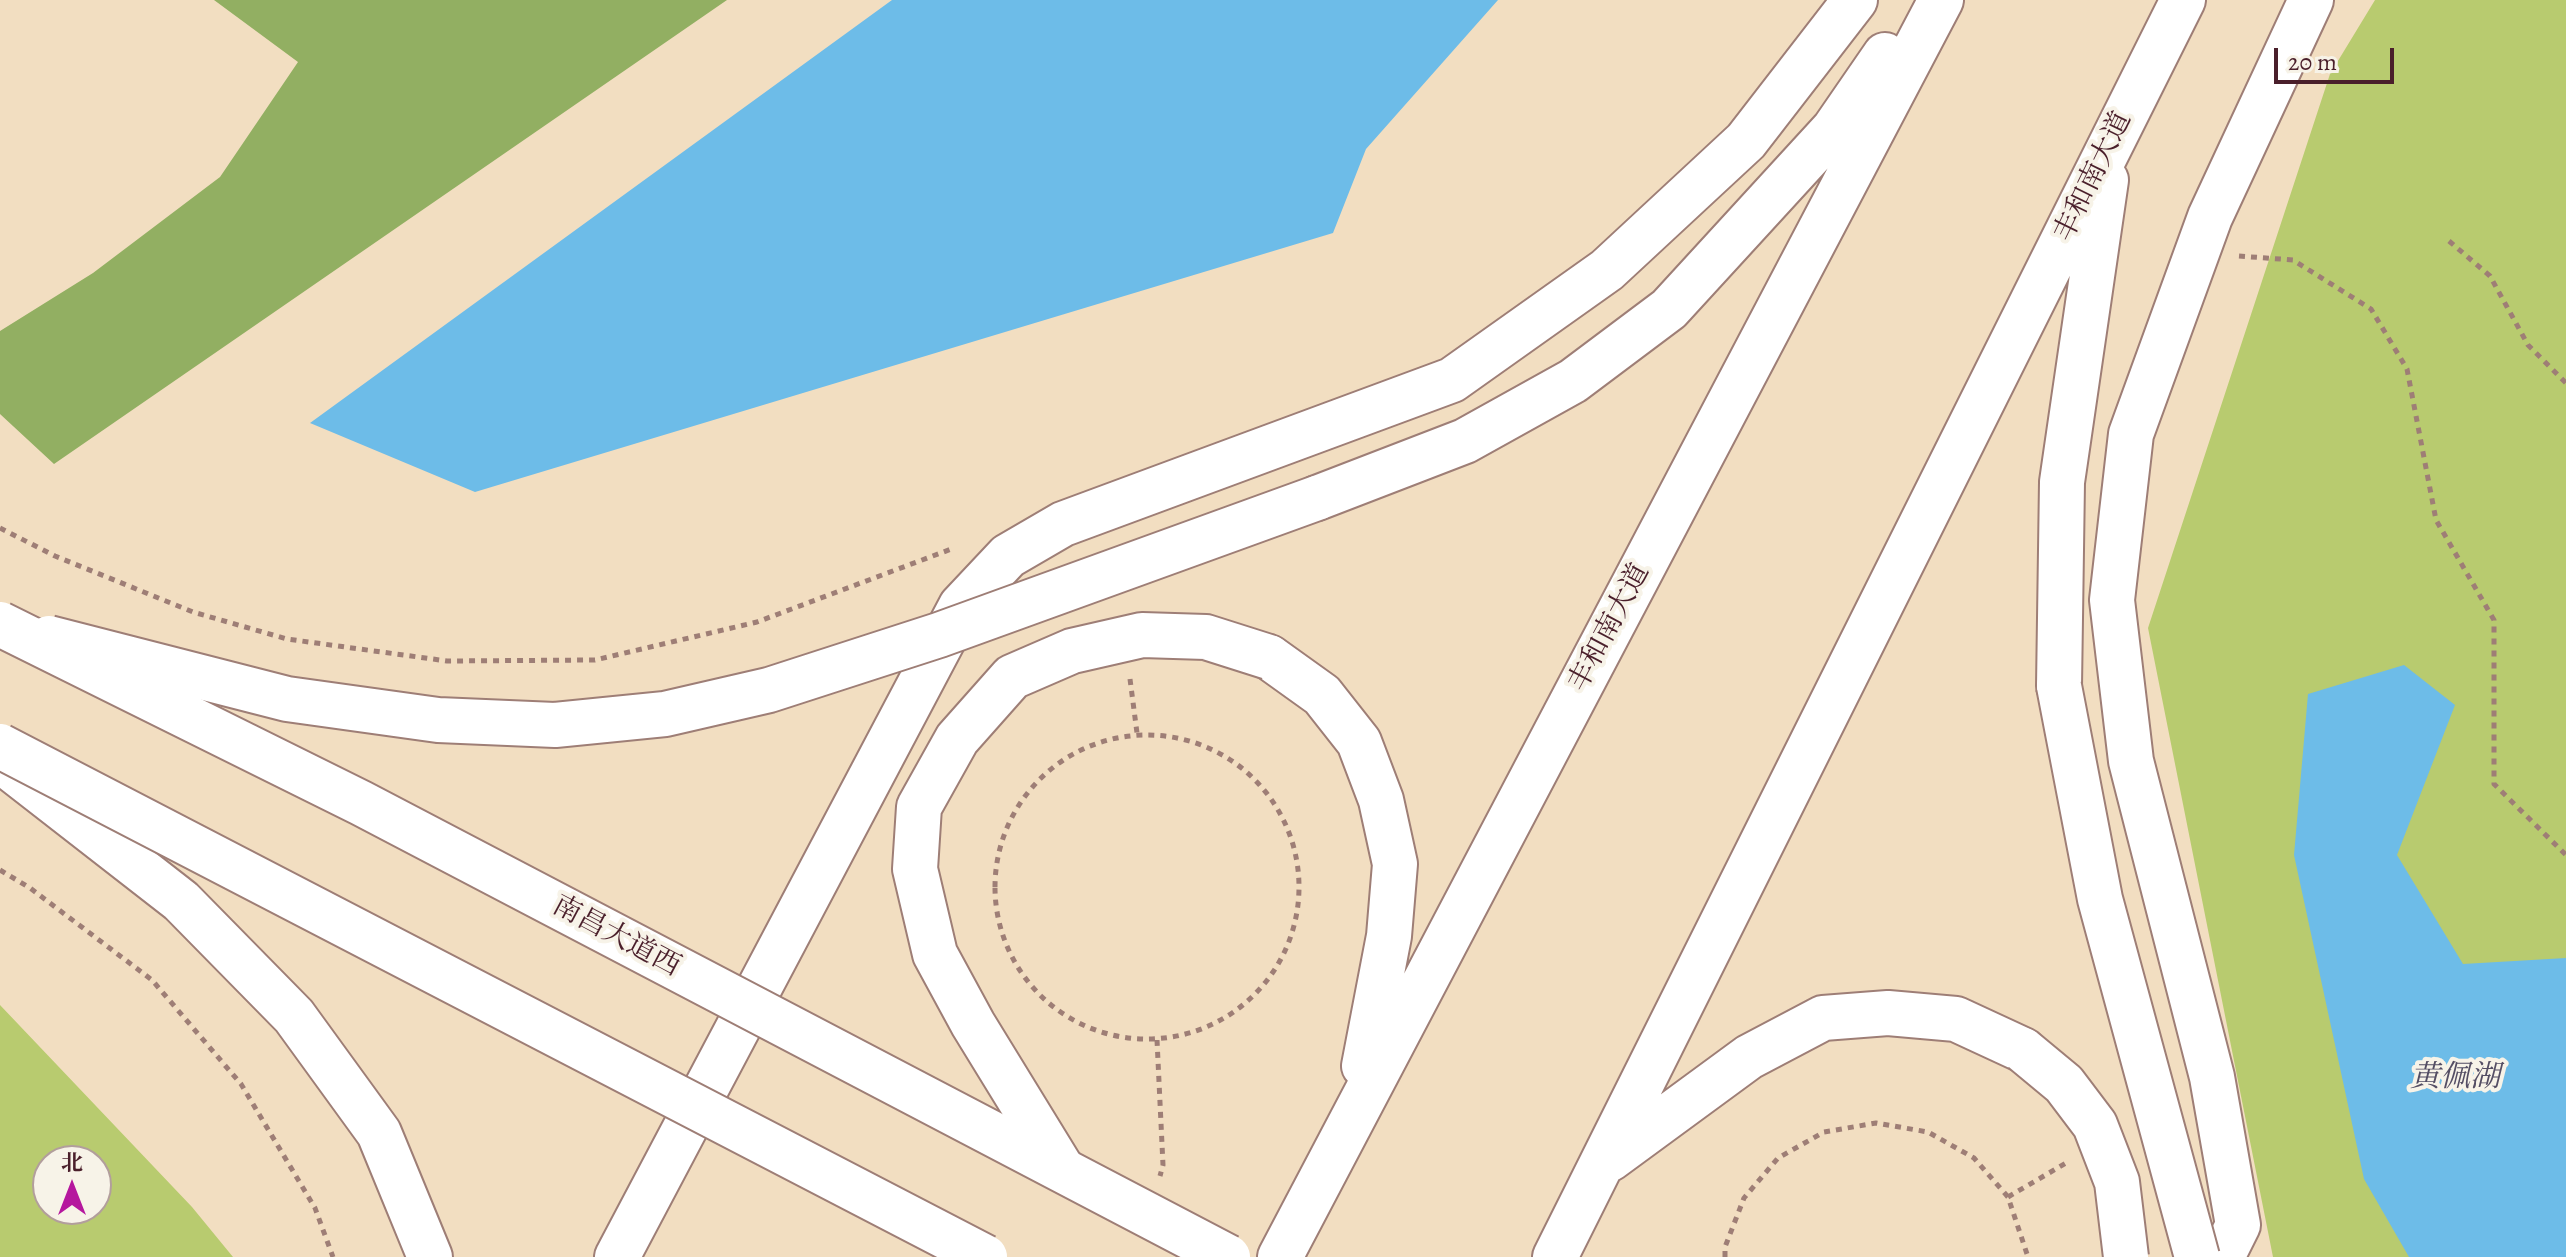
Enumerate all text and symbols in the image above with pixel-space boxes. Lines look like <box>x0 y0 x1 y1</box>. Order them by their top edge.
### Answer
scale bar <box>2278 32 2398 82</box>
text: 20 m <box>2288 46 2337 78</box>
street label: 丰和南大道 <box>2048 107 2140 247</box>
street label: 丰和南大道 <box>1562 558 1658 698</box>
street label: 南昌大道西 <box>546 889 686 985</box>
water label: 黄佩湖 <box>2410 1061 2500 1097</box>
north arrow <box>32 1145 112 1225</box>
text: 北 <box>61 1148 83 1178</box>

